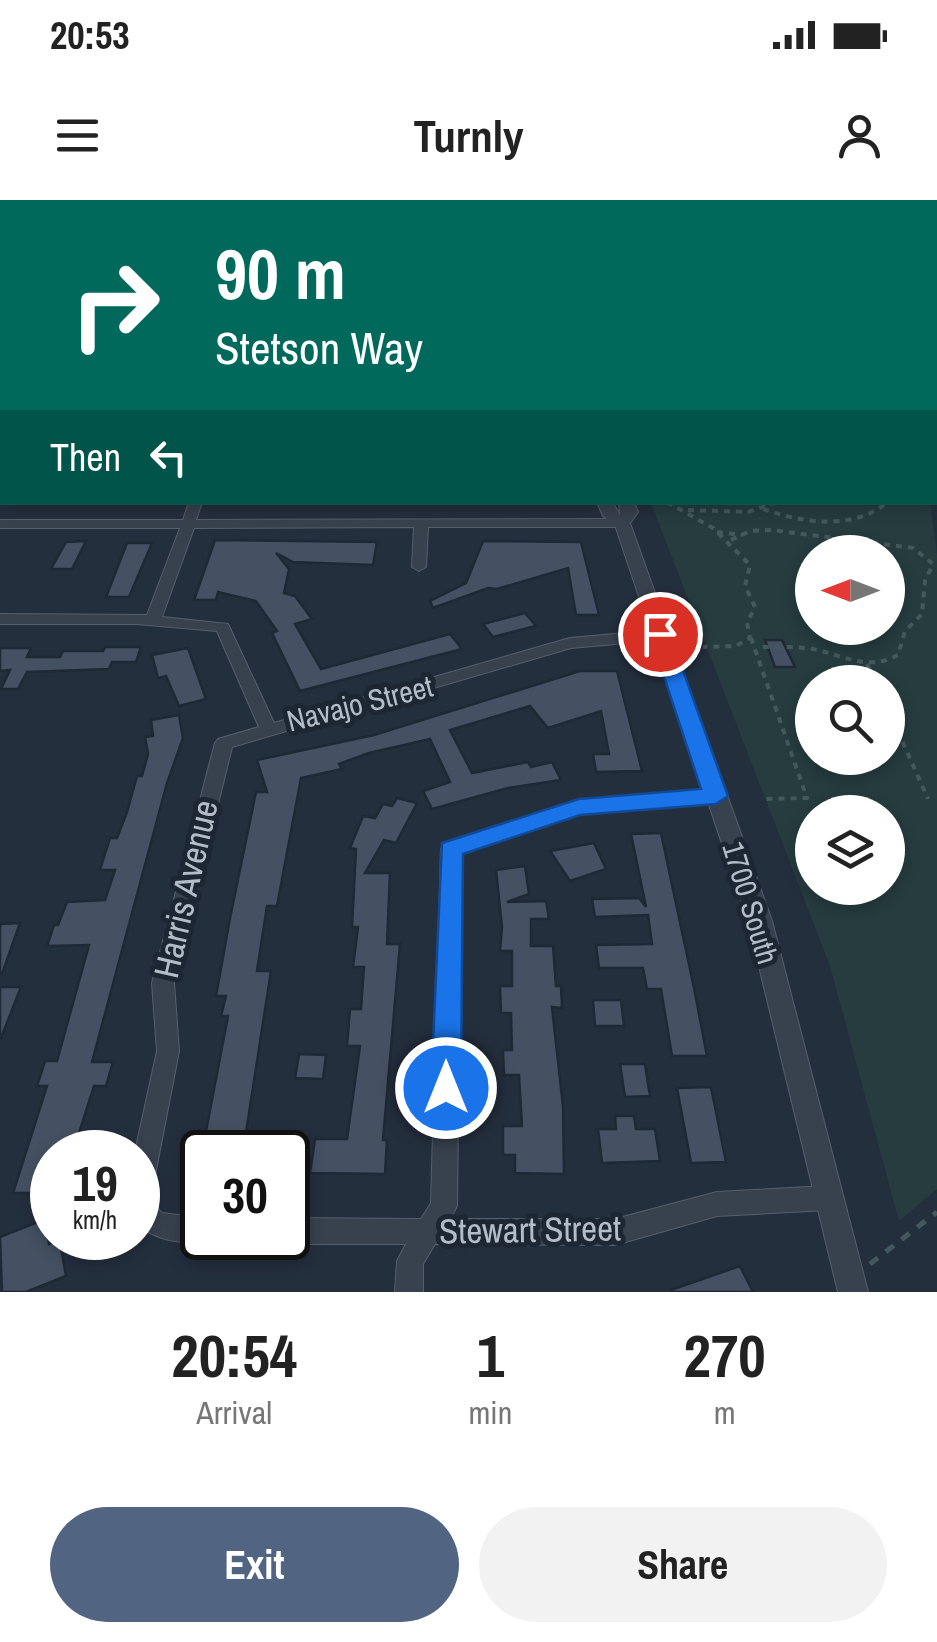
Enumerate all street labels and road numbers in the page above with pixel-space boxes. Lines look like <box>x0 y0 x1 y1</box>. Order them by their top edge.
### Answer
street label: Navajo Street <box>283 666 437 740</box>
street label: Harris Avenue <box>142 795 229 983</box>
street label: 1700 South <box>713 837 788 969</box>
street label: Stewart Street <box>439 1204 621 1255</box>

